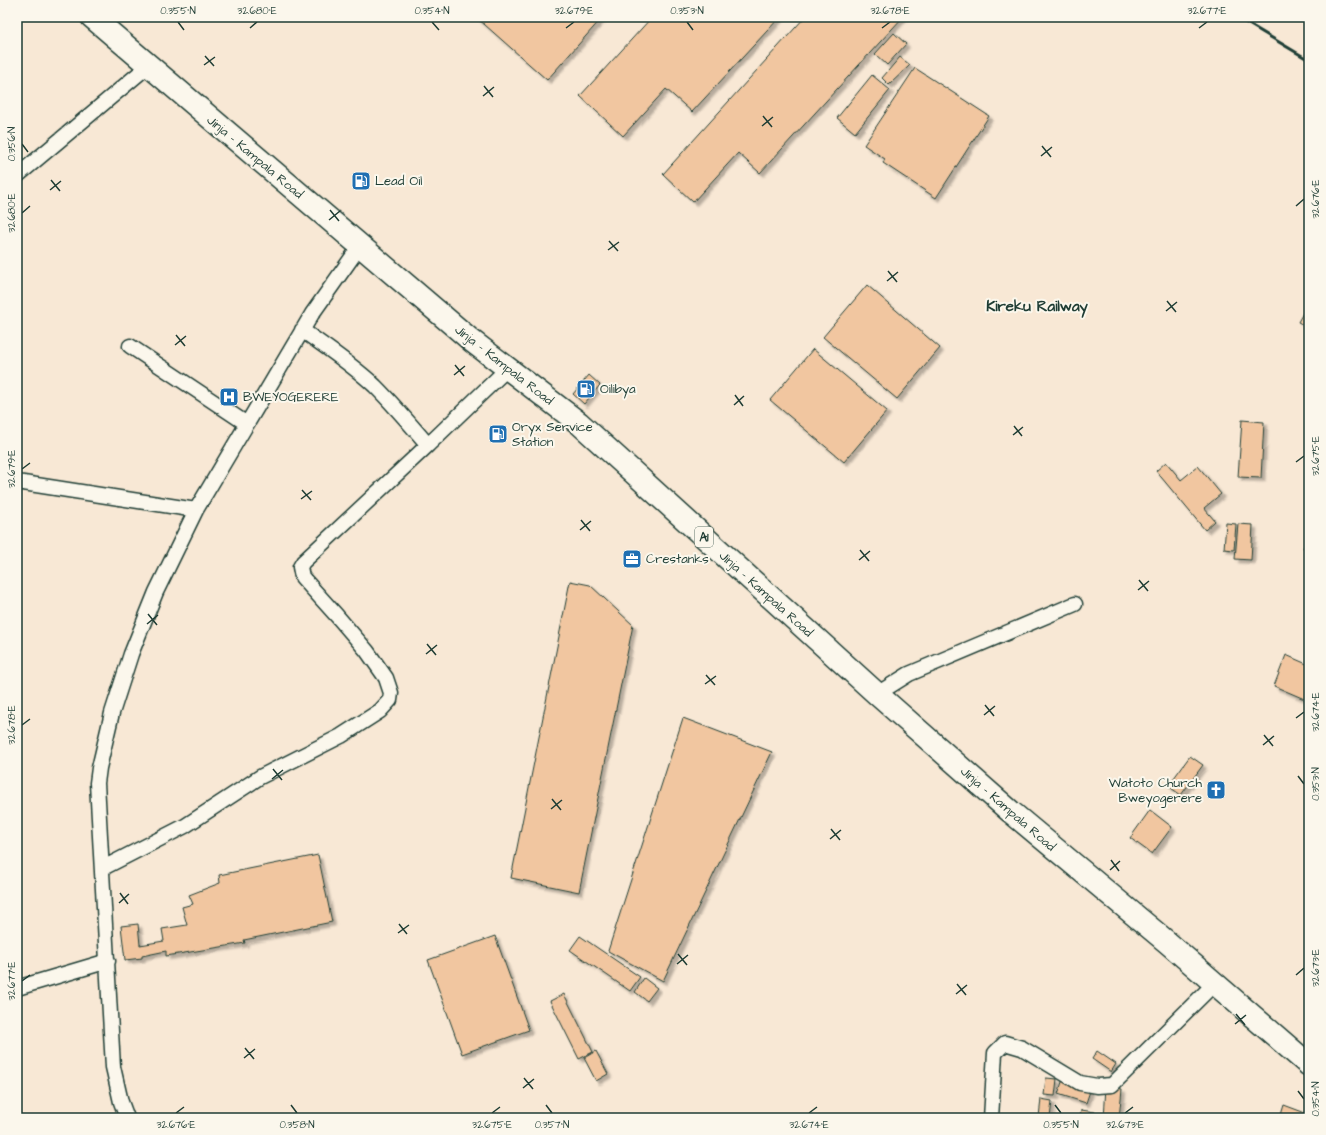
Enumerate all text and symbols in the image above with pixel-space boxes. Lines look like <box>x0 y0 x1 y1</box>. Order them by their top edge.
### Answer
text: 0.355°N <box>160 4 196 18</box>
text: 32.680°E <box>237 4 277 18</box>
text: 0.354°N <box>414 4 450 18</box>
text: 32.679°E <box>555 4 593 18</box>
text: 0.353°N <box>670 4 704 18</box>
text: 32.678°E <box>870 4 910 18</box>
text: 32.677°E <box>1188 4 1227 18</box>
street label: Jinja - Kampala Road <box>203 111 307 203</box>
text: 0.356°N <box>5 127 19 161</box>
fuel station icon: Lead Oil <box>350 170 372 192</box>
place label: Lead Oil <box>375 172 422 190</box>
text: 32.676°E <box>1309 179 1323 219</box>
text: 32.680°E <box>5 193 19 233</box>
district label: Kireku Railway <box>986 296 1089 318</box>
street label: Jinja - Kampala Road <box>451 321 557 410</box>
fuel station icon: Oilibya <box>575 378 597 400</box>
place label: Oilibya <box>600 380 636 399</box>
hospital icon: BWEYOGERERE <box>218 386 240 408</box>
place label: BWEYOGERERE <box>243 388 339 406</box>
place label: Oryx Service Station <box>512 418 593 451</box>
fuel station icon: Oryx Service Station <box>487 423 509 445</box>
text: 32.675°E <box>1309 436 1323 476</box>
text: 32.679°E <box>5 450 19 488</box>
road number: A1 <box>695 527 713 547</box>
street label: Jinja - Kampala Road <box>715 547 817 641</box>
office icon: Crestanks <box>621 548 643 570</box>
place label: Crestanks <box>646 550 709 568</box>
text: 32.674°E <box>1309 692 1323 732</box>
text: 32.678°E <box>5 705 19 745</box>
street label: Jinja - Kampala Road <box>956 763 1060 856</box>
text: 0.353°N <box>1309 767 1323 801</box>
place label: Watoto Church Bweyogerere <box>1109 774 1203 808</box>
church icon: Watoto Church Bweyogerere <box>1205 779 1227 801</box>
text: 32.673°E <box>1309 949 1323 987</box>
text: 32.677°E <box>5 961 19 1000</box>
text: 0.354°N <box>1309 1081 1323 1117</box>
text: 32.676°E <box>156 1118 196 1132</box>
text: 0.358°N <box>280 1118 314 1132</box>
text: 32.675°E <box>472 1118 512 1132</box>
text: 0.357°N <box>535 1118 569 1132</box>
text: 32.674°E <box>789 1118 829 1132</box>
text: 0.355°N <box>1043 1118 1079 1132</box>
text: 32.673°E <box>1106 1118 1144 1132</box>

